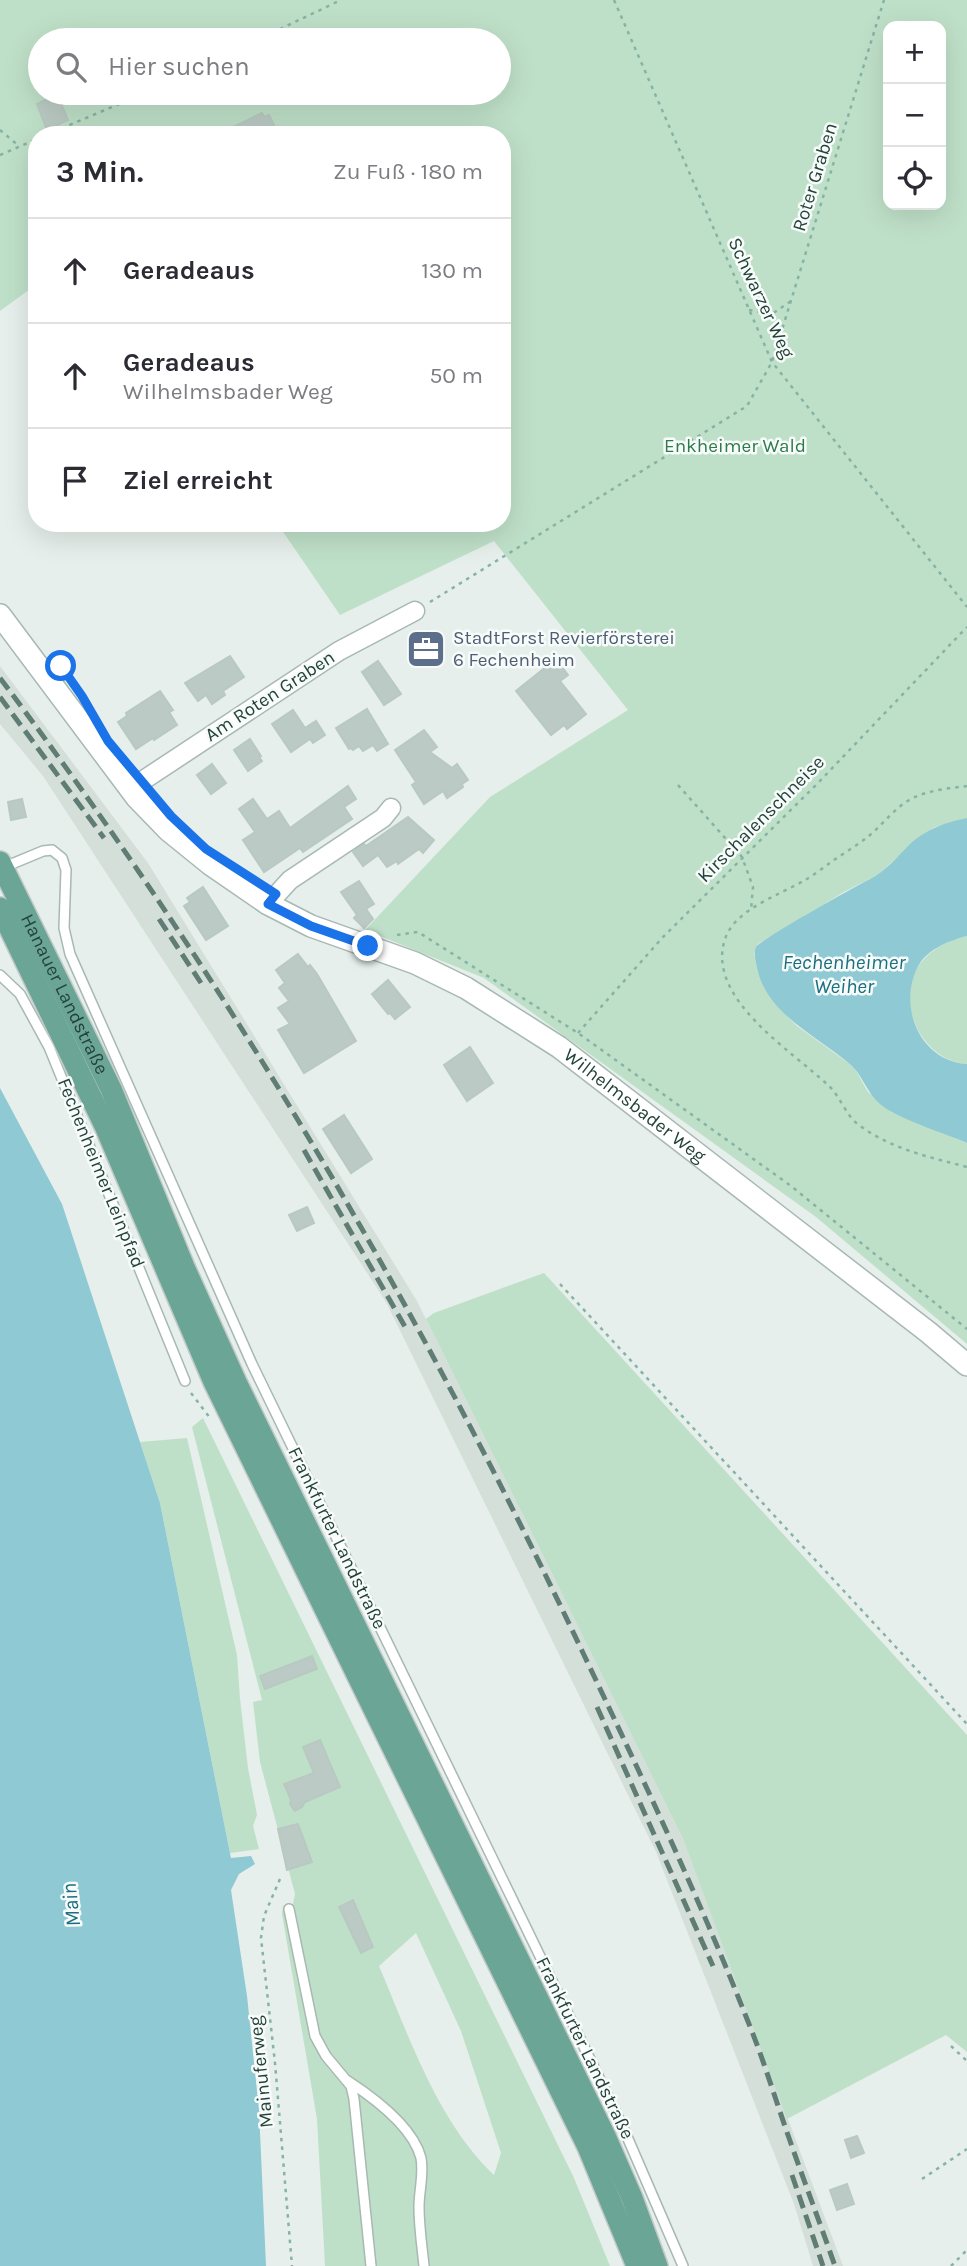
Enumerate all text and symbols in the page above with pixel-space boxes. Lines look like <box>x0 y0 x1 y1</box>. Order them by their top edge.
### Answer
map controls <box>883 21 946 210</box>
button: + <box>883 21 946 84</box>
search box <box>28 28 511 105</box>
icon: search <box>52 48 90 86</box>
text: Hier suchen <box>108 51 250 82</box>
button: − <box>883 84 946 147</box>
street label: Roter Graben <box>788 120 842 234</box>
button: locate <box>883 147 946 210</box>
text: 3 Min. <box>56 154 143 190</box>
text: Zu Fuß · 180 m <box>333 158 483 185</box>
street label: Schwarzer Weg <box>723 234 799 362</box>
icon: ahead <box>56 252 94 290</box>
text: Geradeaus <box>123 255 255 286</box>
text: 130 m <box>421 257 483 284</box>
text: Geradeaus <box>123 347 255 378</box>
icon: ahead <box>56 357 94 395</box>
text: 50 m <box>429 362 483 389</box>
text: Wilhelmsbader Weg <box>123 378 333 405</box>
park label: Enkheimer Wald <box>664 435 806 457</box>
icon: arrive <box>56 462 94 500</box>
text: Ziel erreicht <box>123 465 273 496</box>
place label: StadtForst Revierförsterei 6 Fechenheim <box>453 627 675 671</box>
office icon: StadtForst Revierförsterei 6 Fechenheim <box>405 628 447 670</box>
street label: Am Roten Graben <box>201 646 339 746</box>
route start <box>45 650 76 681</box>
street label: Kirschalenschneise <box>693 751 829 887</box>
street label: Hanauer Landstraße <box>16 910 113 1078</box>
route end <box>352 930 383 961</box>
water label: Fechenheimer Weiher <box>783 950 906 998</box>
street label: Wilhelmsbader Weg <box>559 1044 710 1167</box>
street label: Fechenheimer Leinpfad <box>53 1075 149 1271</box>
street label: Frankfurter Landstraße <box>283 1443 391 1633</box>
water label: Main <box>57 1882 85 1928</box>
street label: Frankfurter Landstraße <box>531 1953 639 2143</box>
street label: Mainuferweg <box>244 2015 278 2129</box>

